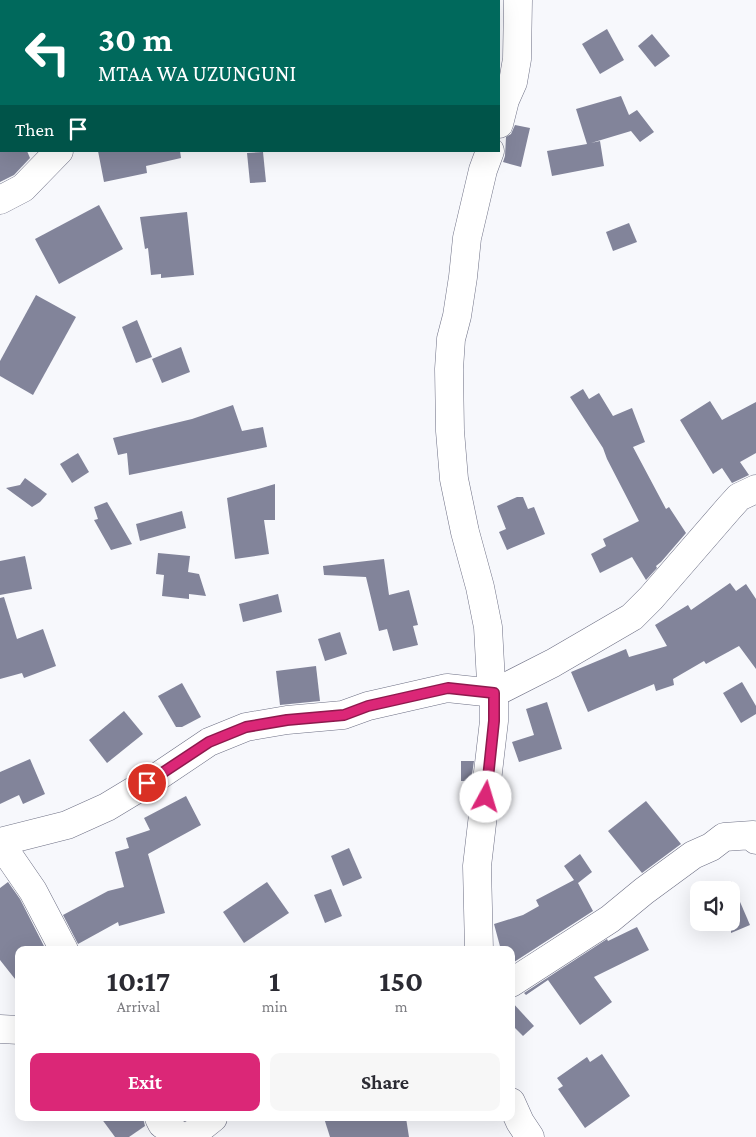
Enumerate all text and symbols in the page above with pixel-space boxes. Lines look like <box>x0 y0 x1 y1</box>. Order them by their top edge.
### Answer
icon: left <box>15 20 80 85</box>
text: 30 m <box>98 20 173 59</box>
text: MTAA WA UZUNGUNI <box>98 61 296 86</box>
icon: arrive <box>64 115 92 143</box>
text: Then <box>15 119 54 140</box>
pin <box>126 762 168 804</box>
icon: arrive <box>133 769 161 797</box>
position arrow <box>459 770 511 822</box>
map controls <box>690 881 740 931</box>
button: sound <box>690 881 740 931</box>
text: 10:17 <box>107 964 170 997</box>
text: 1 <box>269 964 280 997</box>
text: 150 <box>379 964 423 997</box>
text: Arrival <box>117 998 160 1015</box>
text: min <box>262 998 288 1015</box>
text: m <box>395 998 408 1015</box>
button: Exit <box>30 1053 260 1111</box>
button: Share <box>270 1053 500 1111</box>

